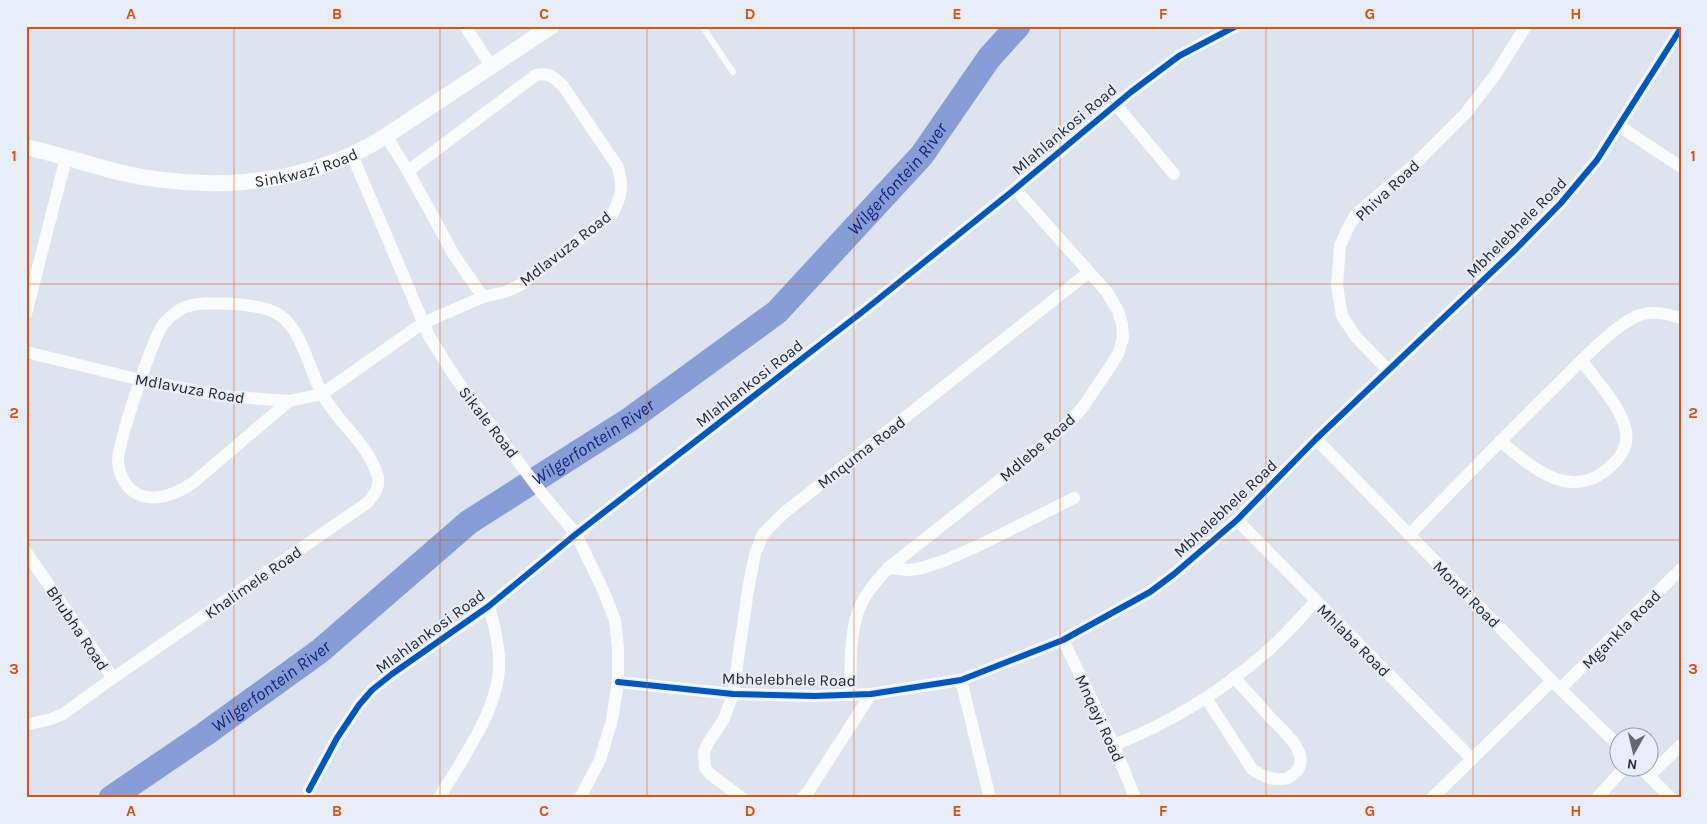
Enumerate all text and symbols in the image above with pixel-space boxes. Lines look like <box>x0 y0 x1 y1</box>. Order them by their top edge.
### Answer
text: A <box>126 4 136 23</box>
text: B <box>332 4 342 23</box>
text: C <box>539 4 549 23</box>
text: D <box>745 4 756 23</box>
text: E <box>952 4 962 23</box>
text: F <box>1159 4 1168 23</box>
text: G <box>1365 4 1375 23</box>
text: H <box>1570 4 1582 23</box>
street label: Mlahlankosi Road <box>1008 80 1121 179</box>
water label: Wilgerfontein River <box>842 118 952 240</box>
street label: Sinkwazi Road <box>253 144 361 191</box>
text: 1 <box>11 146 17 165</box>
text: 1 <box>1690 146 1696 165</box>
street label: Phiva Road <box>1351 156 1423 225</box>
street label: Mbhelebhele Road <box>1462 173 1571 282</box>
street label: Mdlavuza Road <box>516 207 615 290</box>
street label: Mlahlankosi Road <box>692 336 807 431</box>
street label: Mdlavuza Road <box>134 369 246 407</box>
street label: Sikale Road <box>455 383 522 462</box>
water label: Wilgerfontein River <box>527 394 659 490</box>
text: 2 <box>9 403 19 422</box>
text: 2 <box>1688 403 1698 422</box>
street label: Mdlebe Road <box>996 409 1079 485</box>
street label: Mnquma Road <box>813 412 909 493</box>
street label: Mbhelebhele Road <box>1170 456 1281 561</box>
street label: Khalimele Road <box>201 542 305 623</box>
street label: Mondi Road <box>1429 557 1504 632</box>
street label: Bhubha Road <box>42 582 113 674</box>
street label: Mlahlankosi Road <box>372 585 489 678</box>
street label: Mgankla Road <box>1578 586 1665 673</box>
street label: Mhlaba Road <box>1313 600 1394 681</box>
water label: Wilgerfontein River <box>207 635 336 737</box>
text: 3 <box>9 659 19 678</box>
text: 3 <box>1688 659 1698 678</box>
street label: Mbhelebhele Road <box>722 669 856 690</box>
street label: Mnqayi Road <box>1071 672 1128 765</box>
north arrow <box>1610 726 1660 776</box>
text: N <box>1626 755 1638 773</box>
text: A <box>126 801 136 820</box>
text: B <box>332 801 342 820</box>
text: C <box>539 801 549 820</box>
text: D <box>745 801 756 820</box>
text: E <box>952 801 962 820</box>
text: F <box>1159 801 1168 820</box>
text: G <box>1365 801 1375 820</box>
text: H <box>1570 801 1582 820</box>

